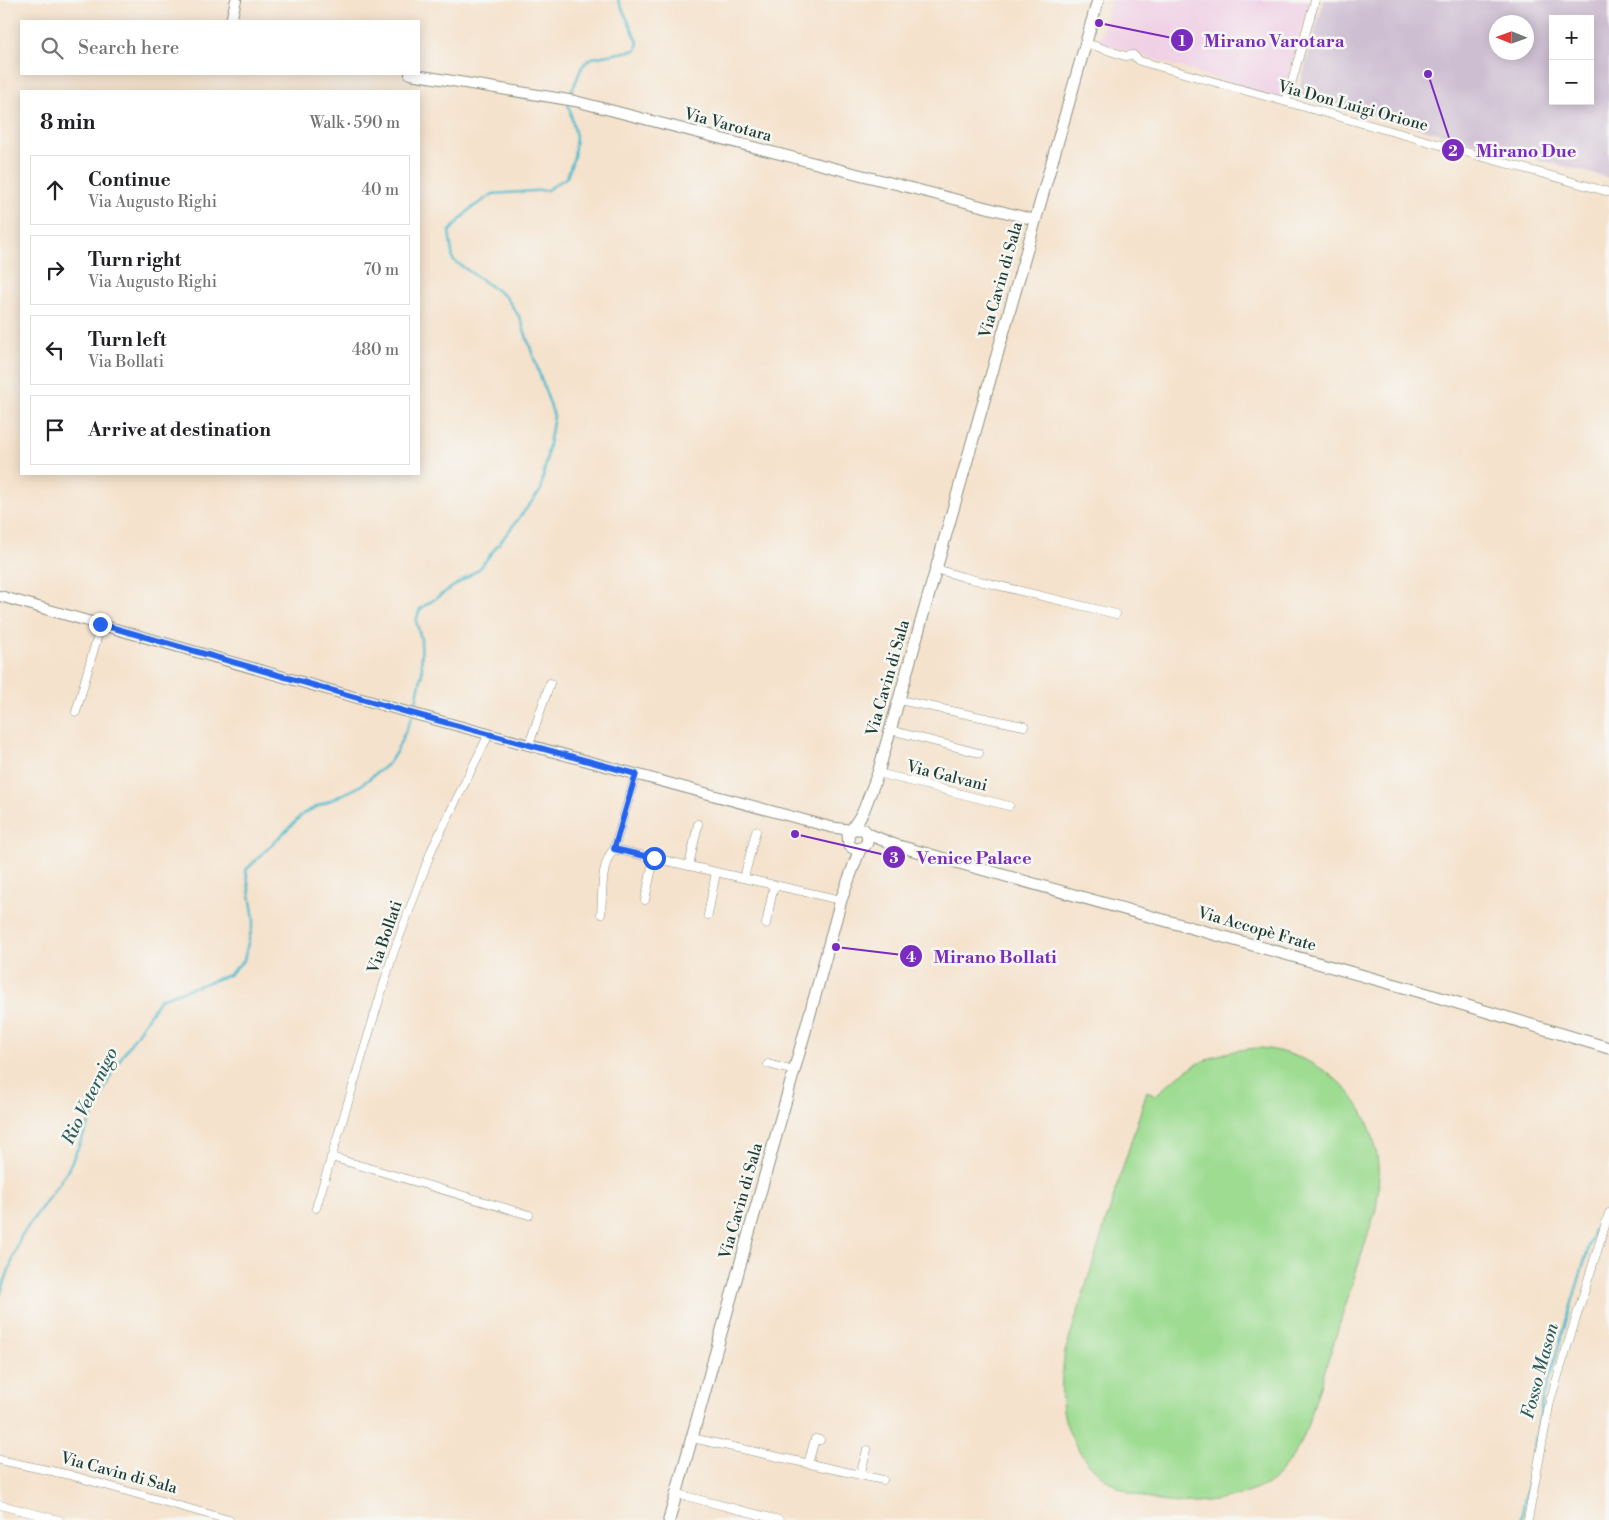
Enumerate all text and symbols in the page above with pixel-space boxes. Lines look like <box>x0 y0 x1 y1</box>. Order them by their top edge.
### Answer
north arrow <box>1489 15 1534 60</box>
map controls <box>1549 15 1594 105</box>
button: + <box>1549 15 1594 60</box>
search box <box>20 20 420 75</box>
callout: Mirano Varotara <box>1169 24 1355 57</box>
text: Mirano Varotara <box>1204 30 1345 53</box>
text: 1 <box>1178 32 1186 51</box>
icon: search <box>38 34 66 62</box>
text: Search here <box>78 36 179 60</box>
button: − <box>1549 60 1594 105</box>
street label: Via Don Luigi Orione <box>1275 76 1430 136</box>
street label: Via Varotara <box>681 103 775 147</box>
text: 8 min <box>40 110 95 136</box>
text: Walk · 590 m <box>310 113 400 133</box>
callout: Mirano Due <box>1441 134 1587 167</box>
text: Mirano Due <box>1476 140 1577 163</box>
text: 2 <box>1448 142 1458 161</box>
text: Continue <box>88 168 171 192</box>
icon: ahead <box>41 176 69 204</box>
text: 40 m <box>362 180 399 200</box>
text: Via Augusto Righi <box>88 192 217 212</box>
street label: Via Cavin di Sala <box>975 219 1027 341</box>
text: Turn right <box>88 248 181 272</box>
icon: right <box>41 256 69 284</box>
text: 70 m <box>363 260 399 280</box>
text: Via Augusto Righi <box>88 272 217 292</box>
text: Turn left <box>88 328 167 352</box>
icon: left <box>41 336 69 364</box>
text: 480 m <box>352 340 399 360</box>
text: Via Bollati <box>88 352 164 372</box>
icon: arrive <box>41 416 69 444</box>
text: Arrive at destination <box>88 418 271 442</box>
route end <box>89 613 112 636</box>
street label: Via Cavin di Sala <box>862 617 914 739</box>
street label: Via Galvani <box>903 756 990 796</box>
callout: Venice Palace <box>881 841 1041 874</box>
route start <box>643 847 666 870</box>
text: Venice Palace <box>915 847 1032 870</box>
text: 3 <box>889 849 899 868</box>
street label: Via Bollati <box>363 898 407 977</box>
street label: Via Accopè Frate <box>1194 902 1319 955</box>
callout: Mirano Bollati <box>898 940 1067 973</box>
text: Mirano Bollati <box>933 946 1057 969</box>
text: 4 <box>906 948 916 967</box>
water label: Rio Veternigo <box>56 1044 123 1149</box>
street label: Via Cavin di Sala <box>715 1140 767 1262</box>
water label: Fosso Mason <box>1516 1320 1564 1422</box>
street label: Via Cavin di Sala <box>57 1448 180 1498</box>

